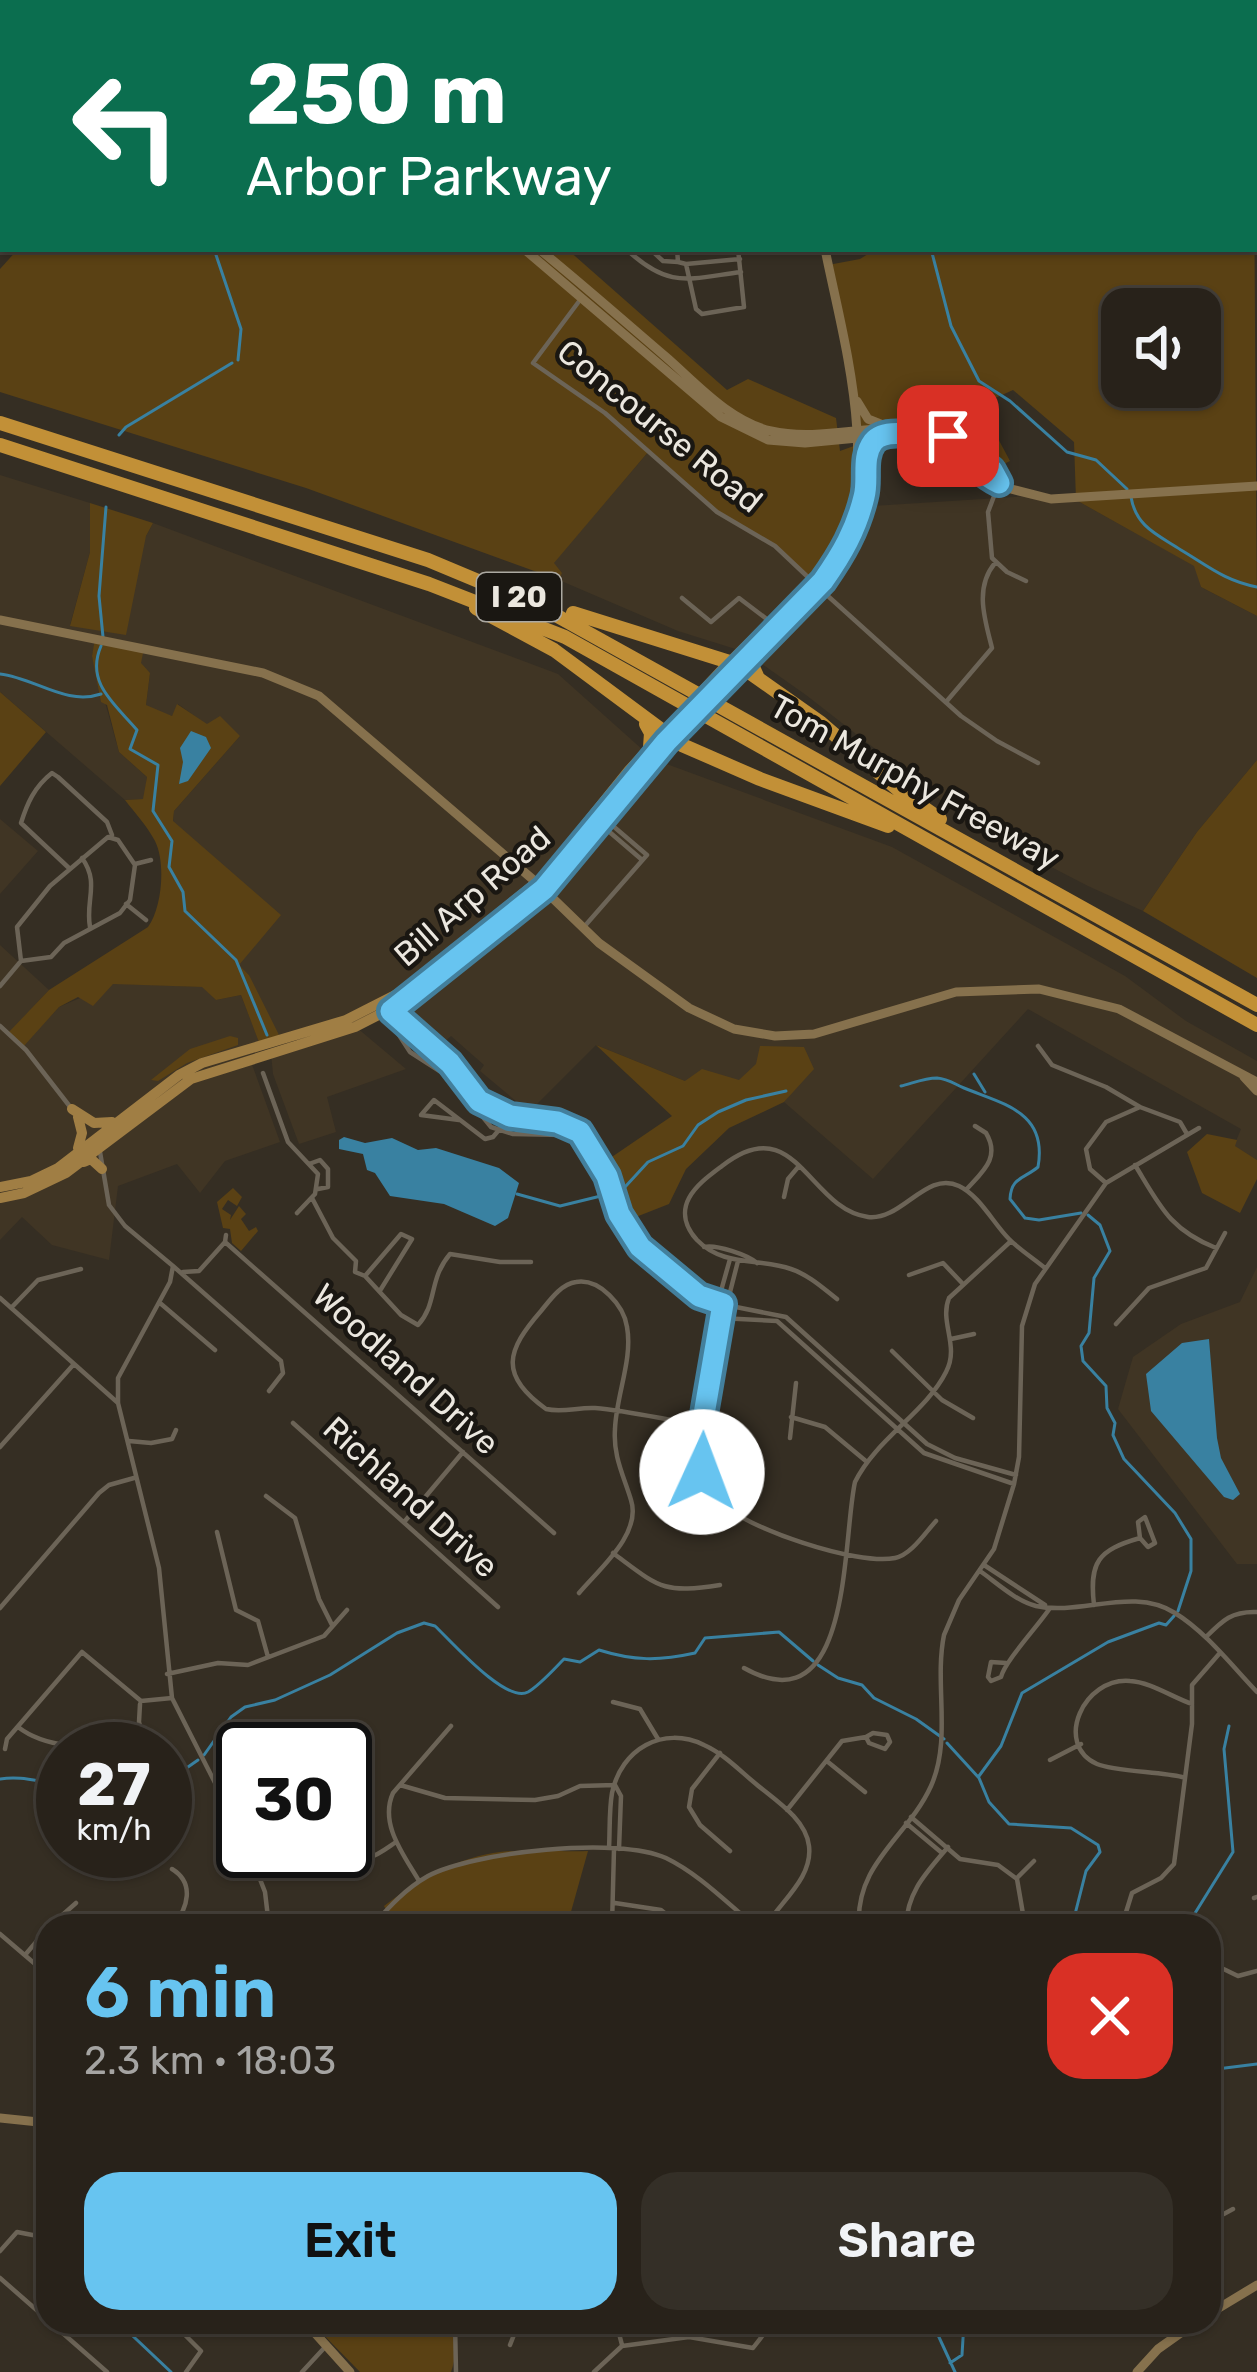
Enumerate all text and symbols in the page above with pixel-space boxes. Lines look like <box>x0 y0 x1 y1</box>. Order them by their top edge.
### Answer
text: 250 m <box>246 44 507 144</box>
icon: left <box>48 48 204 204</box>
text: Arbor Parkway <box>246 145 612 209</box>
map controls <box>1101 288 1221 408</box>
button: sound <box>1101 288 1221 408</box>
street label: Concourse Road <box>550 332 770 520</box>
pin <box>897 385 999 487</box>
icon: arrive <box>915 403 981 469</box>
road number: I 20 <box>477 573 561 621</box>
street label: Tom Murphy Freeway <box>763 686 1067 878</box>
street label: Bill Arp Road <box>386 818 558 974</box>
street label: Woodland Drive <box>305 1275 507 1463</box>
street label: Richland Drive <box>316 1408 506 1586</box>
position arrow <box>639 1409 765 1535</box>
speed limit sign: 30 <box>216 1722 372 1878</box>
text: 27 <box>77 1749 151 1820</box>
text: km/h <box>77 1812 151 1848</box>
text: 6 min <box>84 1950 277 2035</box>
button: close <box>1047 1953 1173 2079</box>
text: 2.3 km · 18:03 <box>84 2038 336 2084</box>
button: Exit <box>84 2172 617 2310</box>
button: Share <box>641 2172 1173 2310</box>

